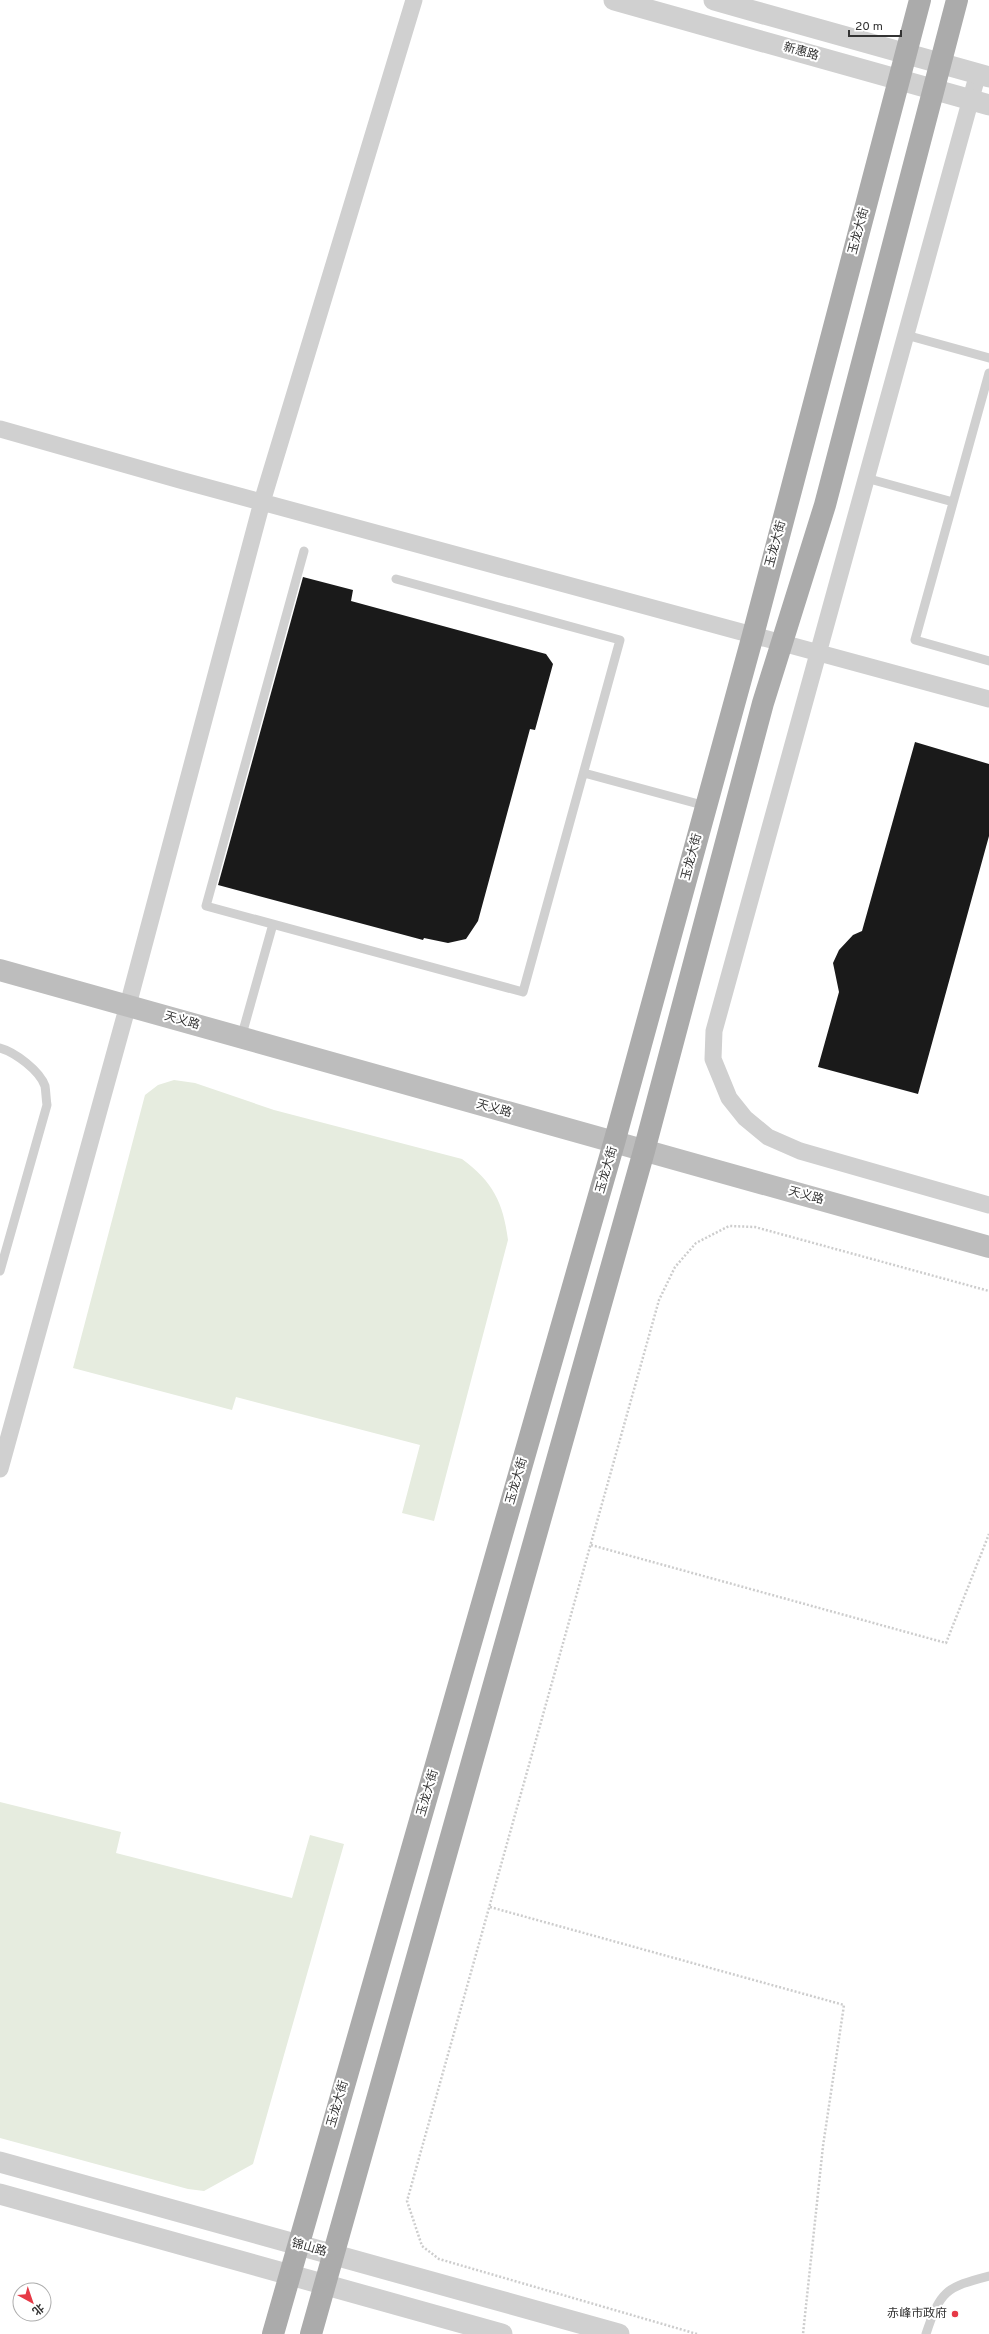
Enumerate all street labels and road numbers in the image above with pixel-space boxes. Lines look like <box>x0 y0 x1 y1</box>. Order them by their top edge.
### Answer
street label: 新惠路 <box>781 39 821 65</box>
street label: 玉龙大街 <box>845 206 873 256</box>
street label: 玉龙大街 <box>762 519 790 569</box>
street label: 玉龙大街 <box>678 832 706 882</box>
street label: 天义路 <box>162 1008 202 1034</box>
street label: 天义路 <box>474 1096 514 1122</box>
street label: 玉龙大街 <box>593 1145 621 1195</box>
street label: 天义路 <box>787 1184 825 1208</box>
street label: 玉龙大街 <box>503 1456 531 1506</box>
street label: 玉龙大街 <box>414 1768 442 1818</box>
street label: 玉龙大街 <box>324 2079 352 2129</box>
street label: 锦山路 <box>289 2235 329 2261</box>

